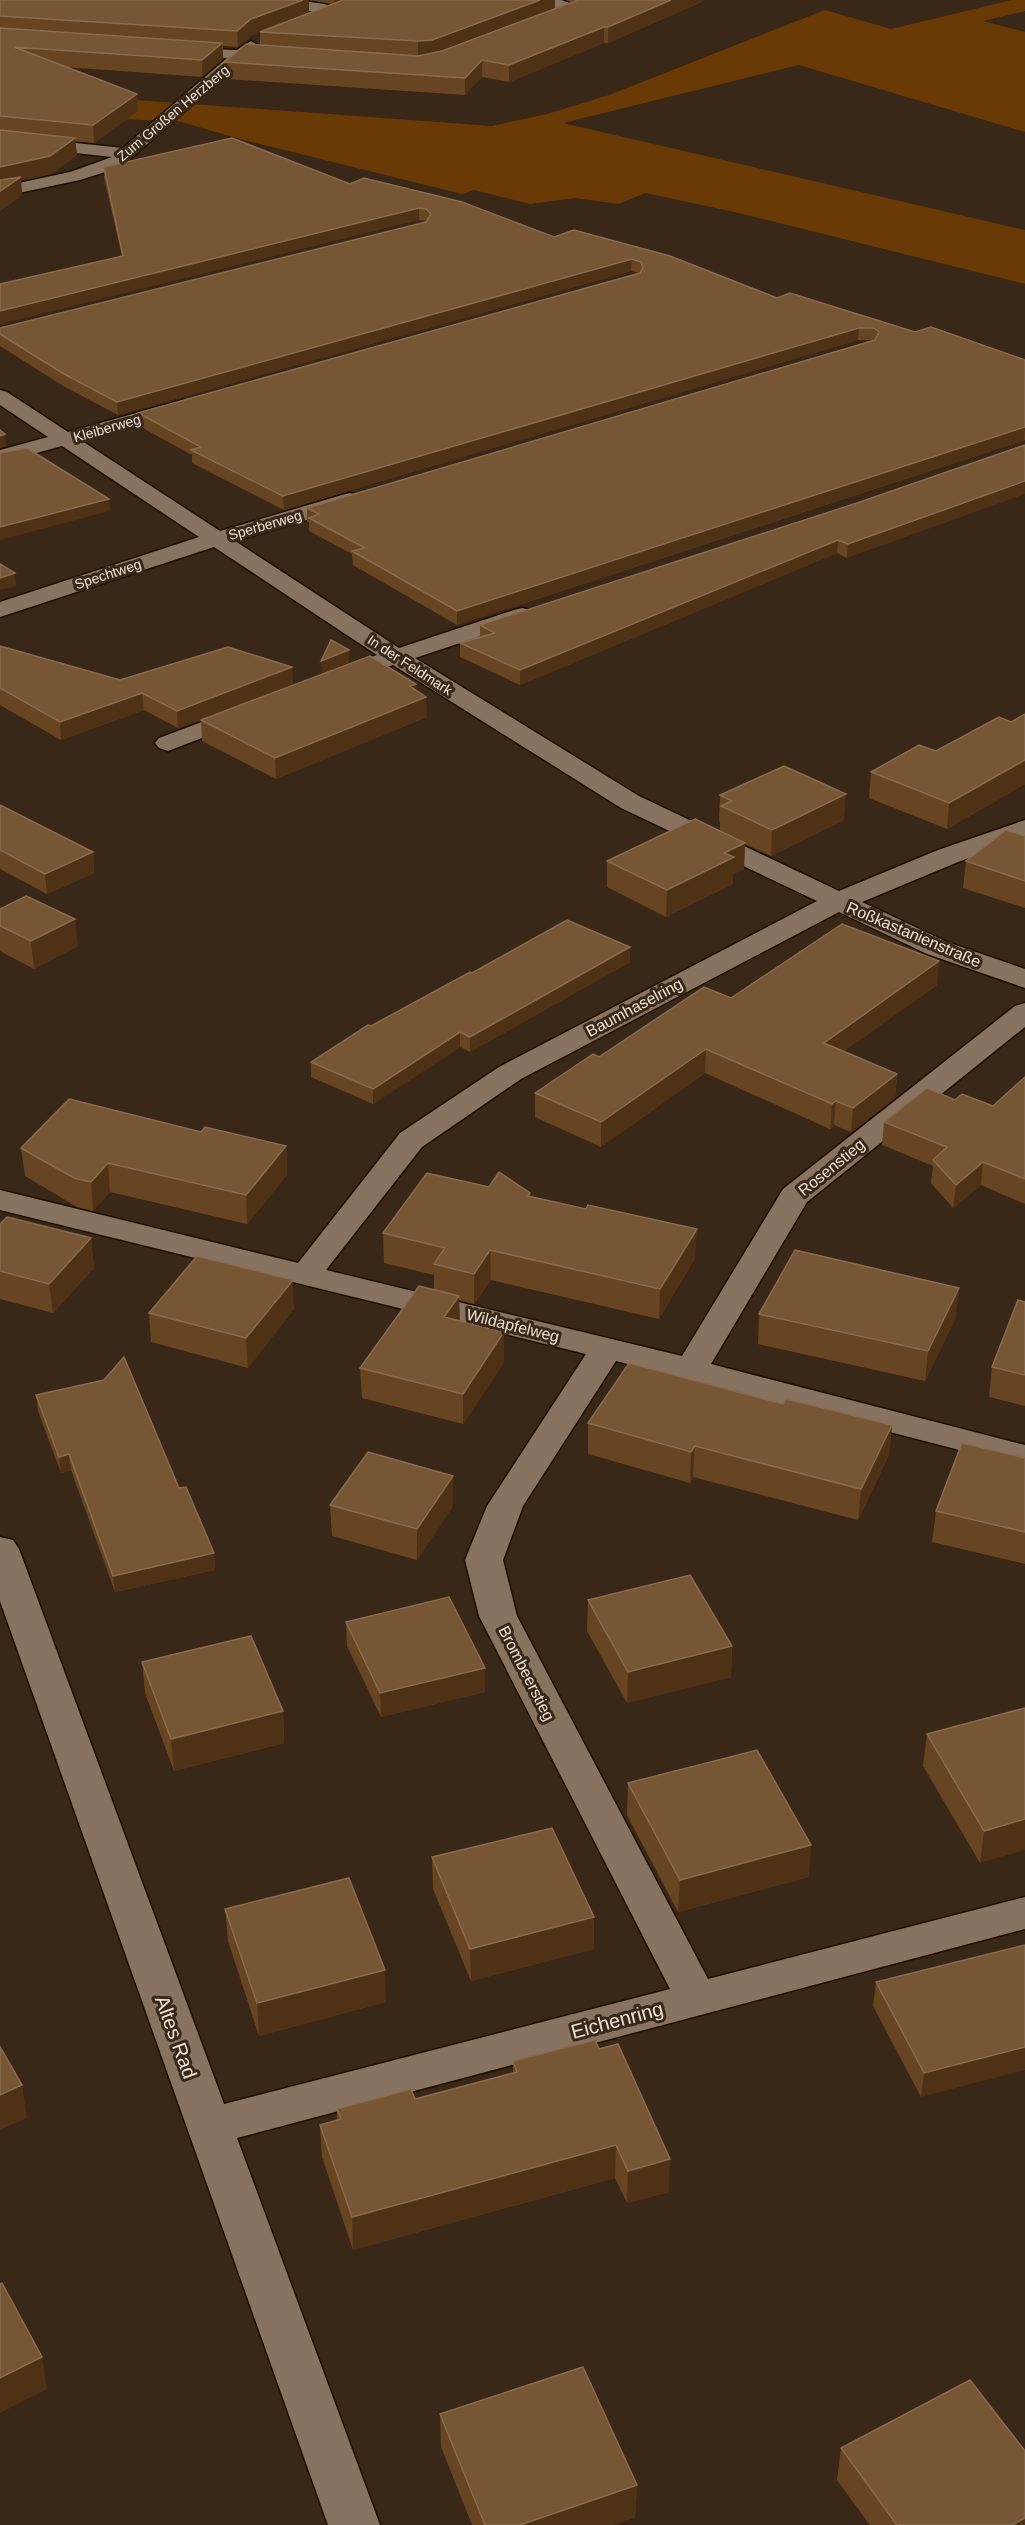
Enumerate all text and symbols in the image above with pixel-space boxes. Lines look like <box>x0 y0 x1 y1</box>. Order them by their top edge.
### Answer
street label: Zum Großen Herzberg <box>114 62 232 164</box>
street label: Kleiberweg <box>72 411 142 445</box>
street label: Sperberweg <box>227 507 303 543</box>
street label: Spechtweg <box>73 556 143 592</box>
street label: In der Feldmark <box>365 632 456 699</box>
street label: Roßkastanienstraße <box>844 898 984 970</box>
street label: Baumhaselring <box>583 975 685 1040</box>
street label: Rosenstieg <box>795 1136 868 1199</box>
street label: Wildapfelweg <box>465 1306 561 1345</box>
street label: Brombeerstieg <box>495 1623 558 1723</box>
street label: Altes Rad <box>151 1992 201 2082</box>
street label: Eichenring <box>569 1997 665 2043</box>

